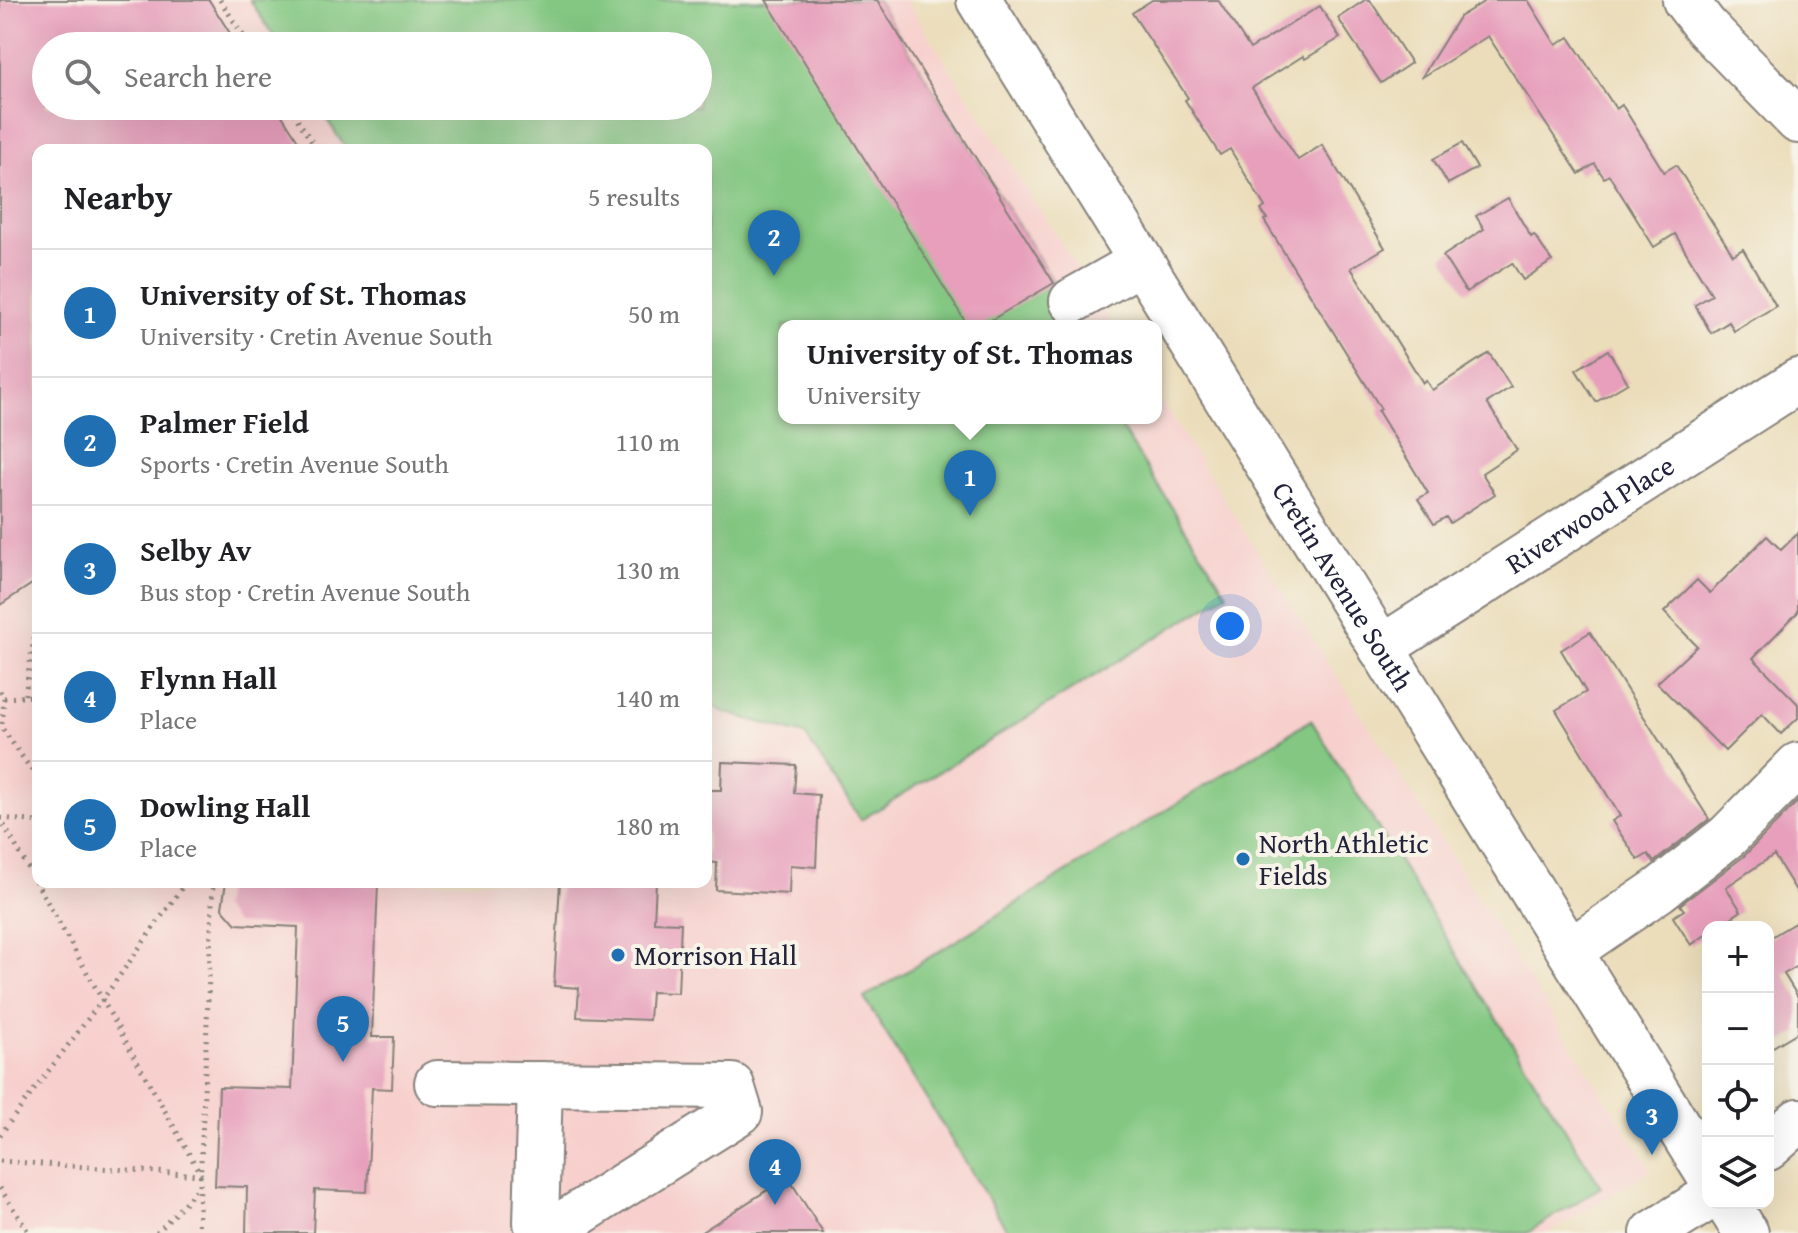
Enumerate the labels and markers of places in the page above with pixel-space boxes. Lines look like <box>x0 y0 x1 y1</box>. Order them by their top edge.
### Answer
pin: 2 <box>748 210 800 276</box>
pin: 1 <box>944 450 996 516</box>
place label: North Athletic Fields <box>1259 822 1429 895</box>
marker: North Athletic Fields <box>1234 850 1252 868</box>
place label: Morrison Hall <box>634 934 797 975</box>
marker: Morrison Hall <box>609 946 627 964</box>
pin: 5 <box>317 996 369 1062</box>
pin: 3 <box>1626 1089 1678 1155</box>
pin: 4 <box>749 1139 801 1205</box>

